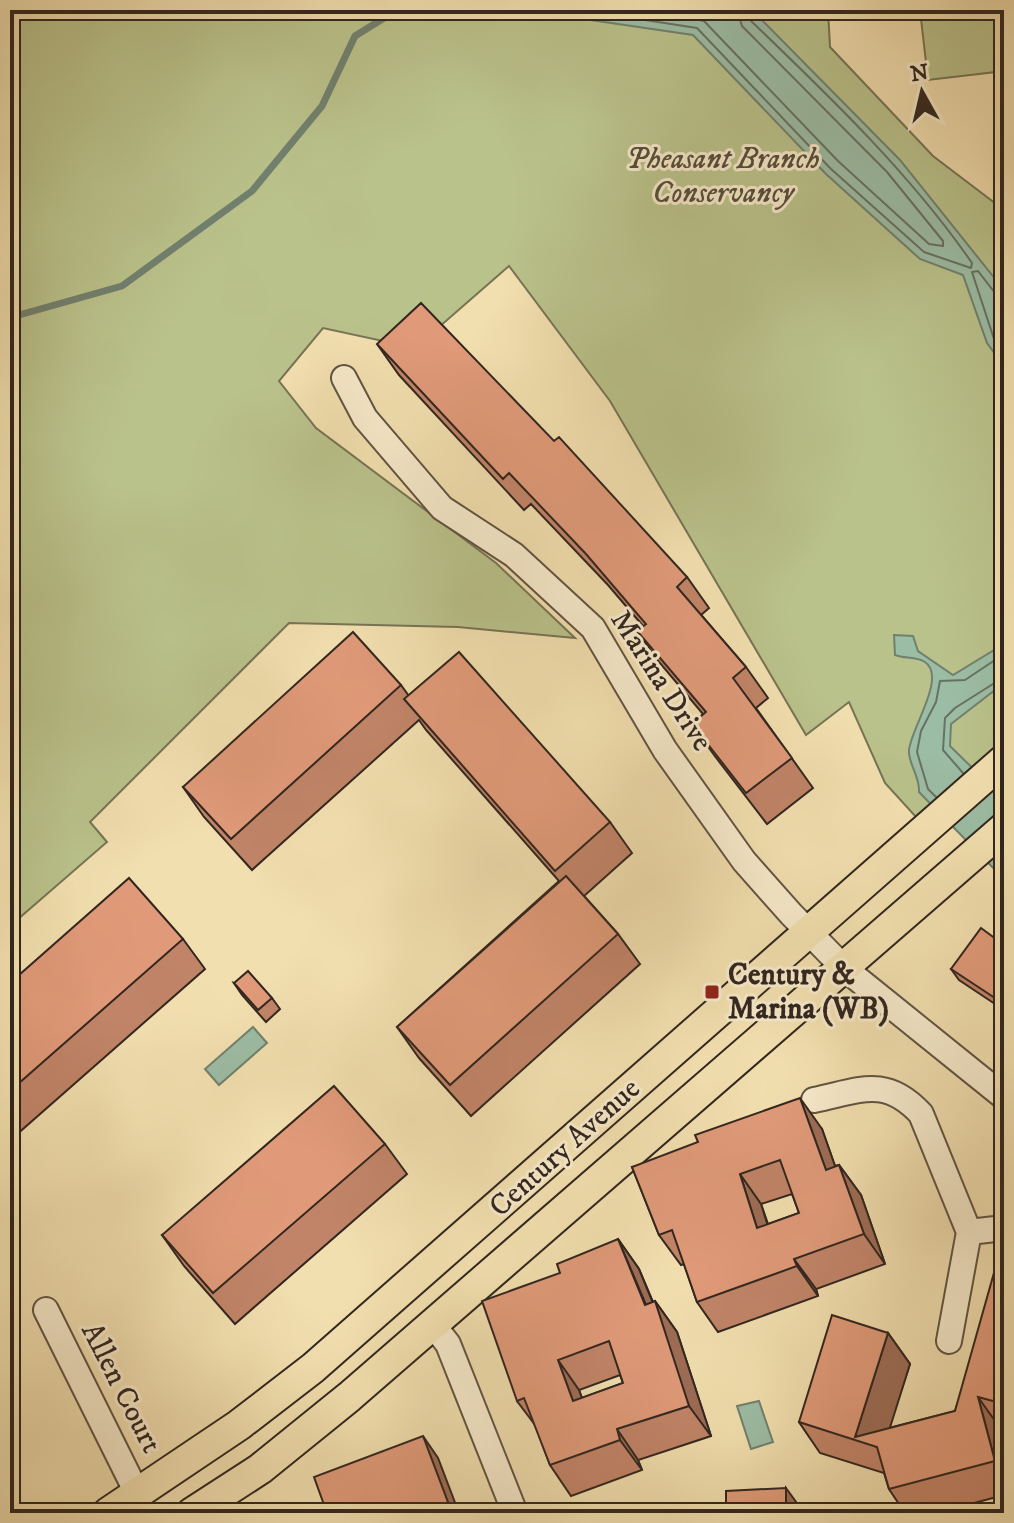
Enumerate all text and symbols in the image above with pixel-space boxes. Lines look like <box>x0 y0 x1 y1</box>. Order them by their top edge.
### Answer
north arrow <box>882 52 962 132</box>
text: N <box>909 59 930 88</box>
park label: Pheasant Branch Conservancy <box>626 141 820 212</box>
street label: Marina Drive <box>602 604 720 758</box>
place label: Century & Marina (WB) <box>728 957 889 1028</box>
marker: Century & Marina (WB) <box>703 983 721 1001</box>
street label: Century Avenue <box>482 1071 648 1225</box>
street label: Allen Court <box>72 1317 170 1459</box>

